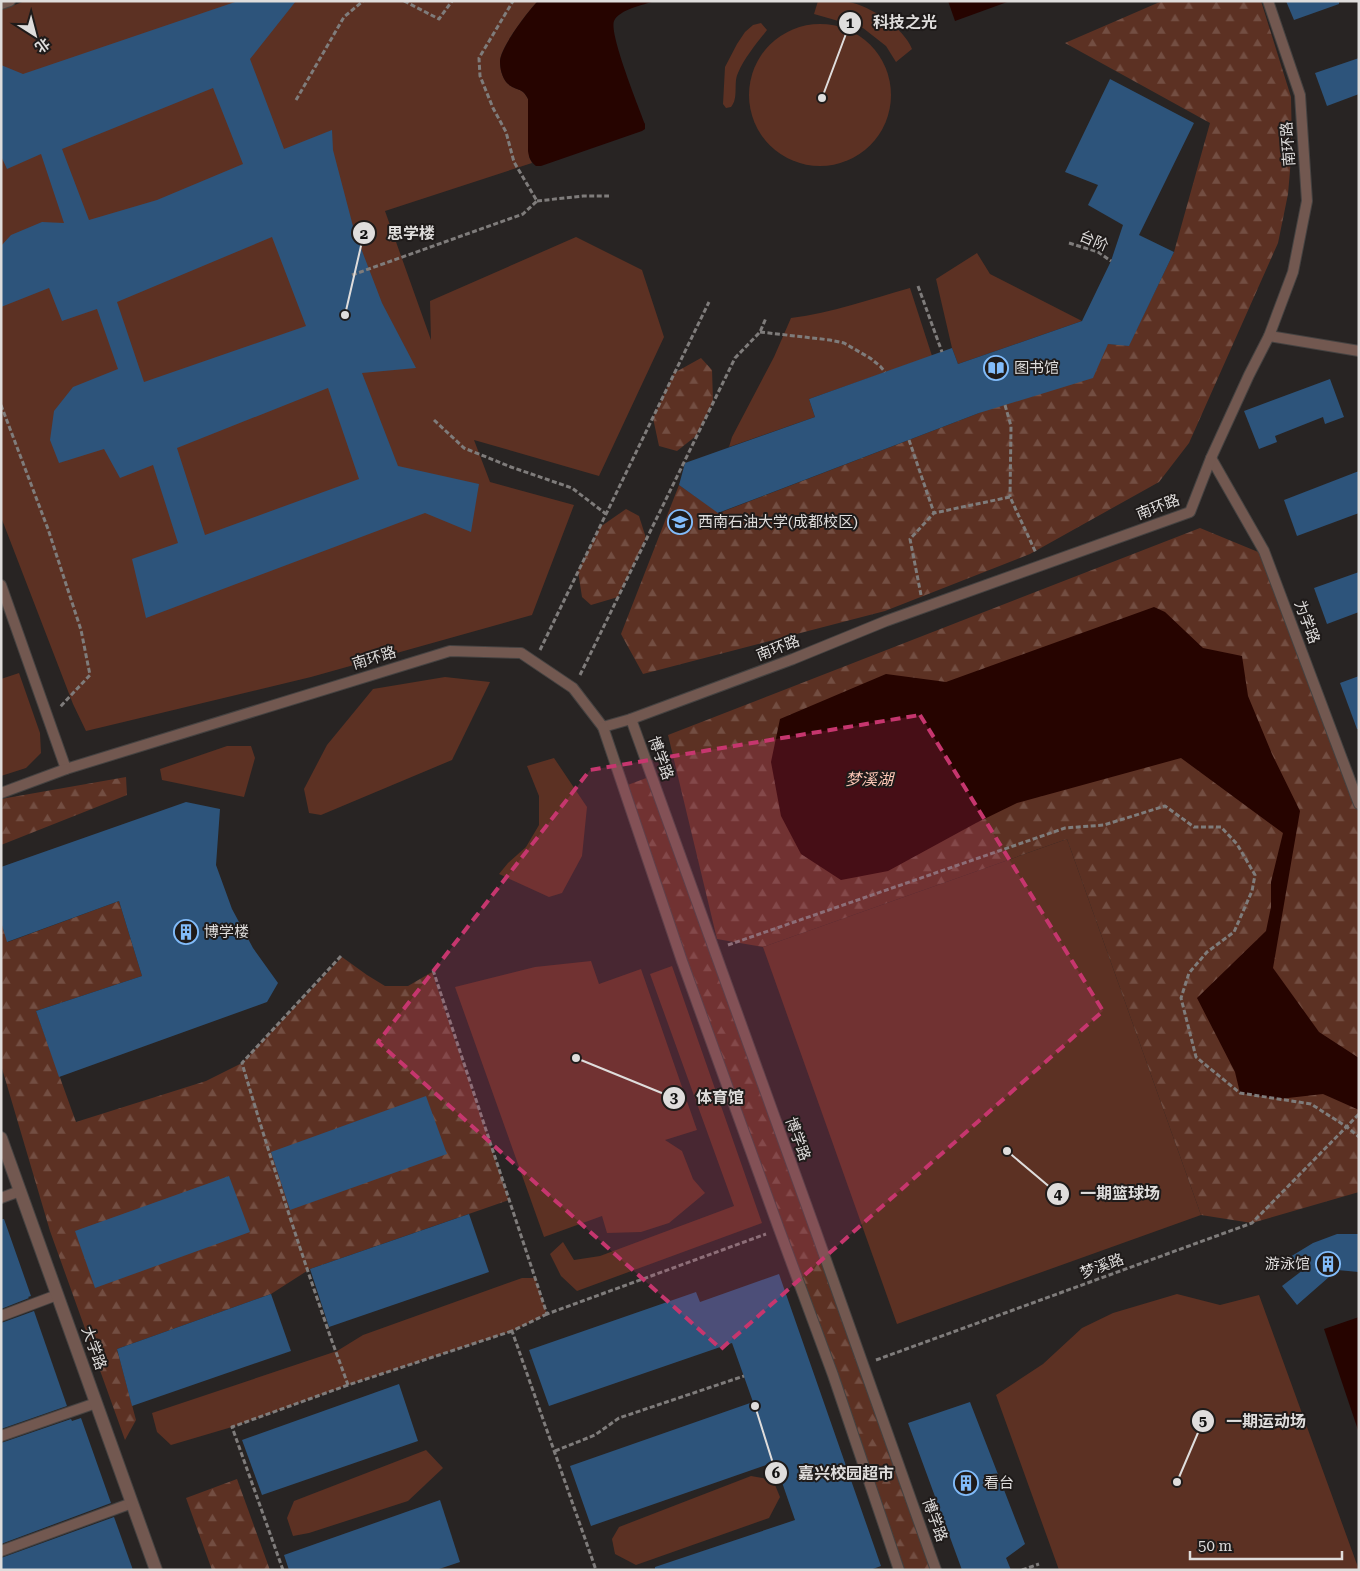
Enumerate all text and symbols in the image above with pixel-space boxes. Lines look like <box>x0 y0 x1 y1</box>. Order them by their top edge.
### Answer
callout: 科技之光 <box>838 7 947 38</box>
north arrow <box>10 10 60 60</box>
text: 科技之光 <box>873 13 937 32</box>
text: 1 <box>846 14 855 32</box>
text: 北 <box>32 35 53 56</box>
street label: 南环路 <box>1277 121 1299 167</box>
callout: 思学楼 <box>352 218 445 249</box>
text: 思学楼 <box>387 224 435 243</box>
text: 2 <box>360 225 368 243</box>
street label: 台阶 <box>1077 227 1111 255</box>
library icon: 图书馆 <box>983 355 1009 381</box>
place label: 图书馆 <box>1014 359 1059 377</box>
street label: 南环路 <box>1134 491 1182 523</box>
school or university icon: 西南石油大学(成都校区) <box>667 509 693 535</box>
place label: 西南石油大学(成都校区) <box>698 513 858 531</box>
street label: 为学路 <box>1291 598 1323 646</box>
street label: 南环路 <box>754 632 802 664</box>
street label: 南环路 <box>350 643 398 673</box>
street label: 博学路 <box>645 734 677 782</box>
water label: 梦溪湖 <box>845 770 896 789</box>
building icon: 博学楼 <box>173 919 199 945</box>
place label: 博学楼 <box>204 923 249 941</box>
callout: 体育馆 <box>661 1082 754 1113</box>
text: 体育馆 <box>696 1088 744 1107</box>
text: 3 <box>670 1089 679 1107</box>
street label: 博学路 <box>782 1115 814 1163</box>
callout: 一期篮球场 <box>1045 1178 1170 1209</box>
text: 一期篮球场 <box>1080 1184 1160 1203</box>
text: 4 <box>1054 1185 1063 1203</box>
street label: 梦溪路 <box>1078 1250 1126 1282</box>
building icon: 游泳馆 <box>1315 1251 1341 1277</box>
place label: 游泳馆 <box>1265 1255 1310 1273</box>
street label: 大学路 <box>78 1324 110 1372</box>
callout: 一期运动场 <box>1191 1406 1316 1437</box>
text: 5 <box>1199 1412 1207 1430</box>
text: 一期运动场 <box>1226 1412 1306 1431</box>
callout: 嘉兴校园超市 <box>763 1458 904 1489</box>
text: 6 <box>772 1464 781 1482</box>
text: 嘉兴校园超市 <box>798 1464 894 1483</box>
building icon: 看台 <box>953 1470 979 1496</box>
place label: 看台 <box>984 1474 1014 1492</box>
street label: 博学路 <box>919 1496 951 1544</box>
scale bar <box>1190 1528 1342 1560</box>
text: 50 m <box>1198 1537 1233 1555</box>

